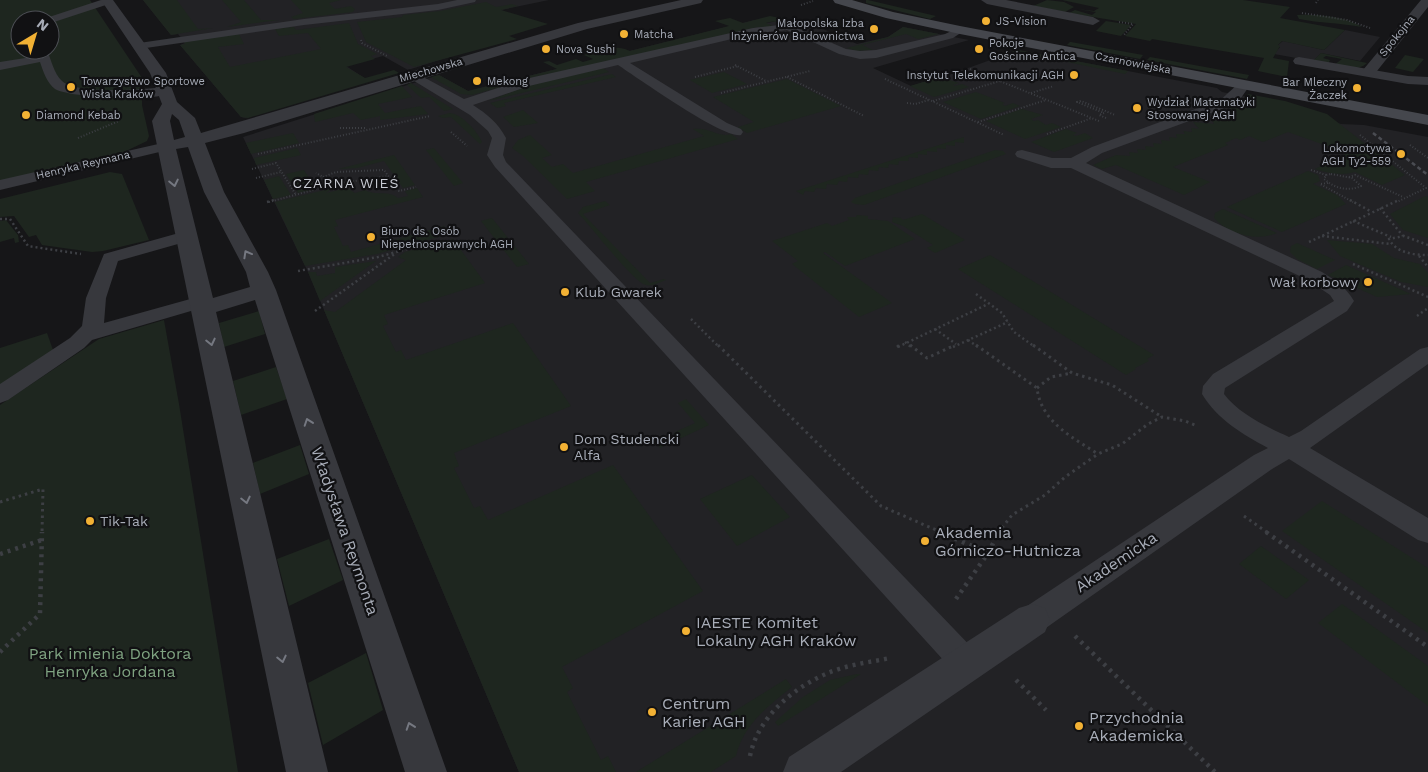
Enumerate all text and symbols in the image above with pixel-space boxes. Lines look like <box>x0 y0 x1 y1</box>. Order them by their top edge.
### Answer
north arrow <box>10 10 60 60</box>
street label: Spokojna <box>1377 13 1417 59</box>
text: N <box>34 15 52 34</box>
marker: JS-Vision <box>980 15 992 27</box>
place label: JS-Vision <box>996 15 1046 28</box>
place label: Małopolska Izba Inżynierów Budownictwa <box>731 17 864 43</box>
marker: Małopolska Izba Inżynierów Budownictwa <box>868 23 880 35</box>
marker: Matcha <box>618 28 630 40</box>
place label: Matcha <box>634 28 673 41</box>
place label: Pokoje Gościnne Antica <box>989 37 1076 63</box>
marker: Nova Sushi <box>540 43 552 55</box>
place label: Nova Sushi <box>556 43 615 56</box>
marker: Pokoje Gościnne Antica <box>973 43 985 55</box>
street label: Czarnowiejska <box>1094 49 1172 77</box>
street label: Miechowska <box>398 55 464 85</box>
place label: Instytut Telekomunikacji AGH <box>907 69 1064 82</box>
marker: Instytut Telekomunikacji AGH <box>1068 69 1080 81</box>
place label: Towarzystwo Sportowe Wisła Kraków <box>81 75 205 101</box>
marker: Mekong <box>471 75 483 87</box>
place label: Mekong <box>487 75 528 88</box>
place label: Bar Mleczny Żaczek <box>1282 76 1347 102</box>
marker: Towarzystwo Sportowe Wisła Kraków <box>65 81 77 93</box>
marker: Bar Mleczny Żaczek <box>1351 82 1363 94</box>
place label: Wydział Matematyki Stosowanej AGH <box>1147 96 1255 122</box>
marker: Wydział Matematyki Stosowanej AGH <box>1131 102 1143 114</box>
marker: Diamond Kebab <box>20 109 32 121</box>
place label: Diamond Kebab <box>36 109 121 122</box>
place label: Lokomotywa AGH Ty2-559 <box>1322 142 1391 168</box>
street label: Henryka Reymana <box>35 148 131 182</box>
marker: Lokomotywa AGH Ty2-559 <box>1395 148 1407 160</box>
district label: CZARNA WIEŚ <box>293 175 399 191</box>
one-way arrow <box>169 179 179 188</box>
place label: Biuro ds. Osób Niepełnosprawnych AGH <box>381 225 513 251</box>
marker: Biuro ds. Osób Niepełnosprawnych AGH <box>365 231 377 243</box>
one-way arrow <box>243 250 253 259</box>
place label: Wał korbowy <box>1270 274 1359 290</box>
marker: Wał korbowy <box>1362 276 1374 288</box>
place label: Klub Gwarek <box>575 284 662 300</box>
marker: Klub Gwarek <box>559 286 571 298</box>
one-way arrow <box>205 337 216 346</box>
one-way arrow <box>304 419 314 427</box>
place label: Dom Studencki Alfa <box>574 431 679 463</box>
marker: Dom Studencki Alfa <box>558 441 570 453</box>
street label: Władysława Reymonta <box>307 444 383 618</box>
one-way arrow <box>240 496 251 505</box>
place label: Tik-Tak <box>100 513 148 529</box>
marker: Tik-Tak <box>84 515 96 527</box>
place label: Akademia Górniczo-Hutnicza <box>935 523 1081 560</box>
street label: Akademicka <box>1072 528 1160 596</box>
marker: Akademia Górniczo-Hutnicza <box>919 535 931 547</box>
place label: IAESTE Komitet Lokalny AGH Kraków <box>696 613 857 650</box>
marker: IAESTE Komitet Lokalny AGH Kraków <box>680 625 692 637</box>
park label: Park imienia Doktora Henryka Jordana <box>29 644 191 681</box>
one-way arrow <box>276 654 287 663</box>
place label: Centrum Karier AGH <box>662 694 746 731</box>
marker: Centrum Karier AGH <box>646 706 658 718</box>
place label: Przychodnia Akademicka <box>1089 708 1184 745</box>
marker: Przychodnia Akademicka <box>1073 720 1085 732</box>
one-way arrow <box>406 722 416 730</box>

